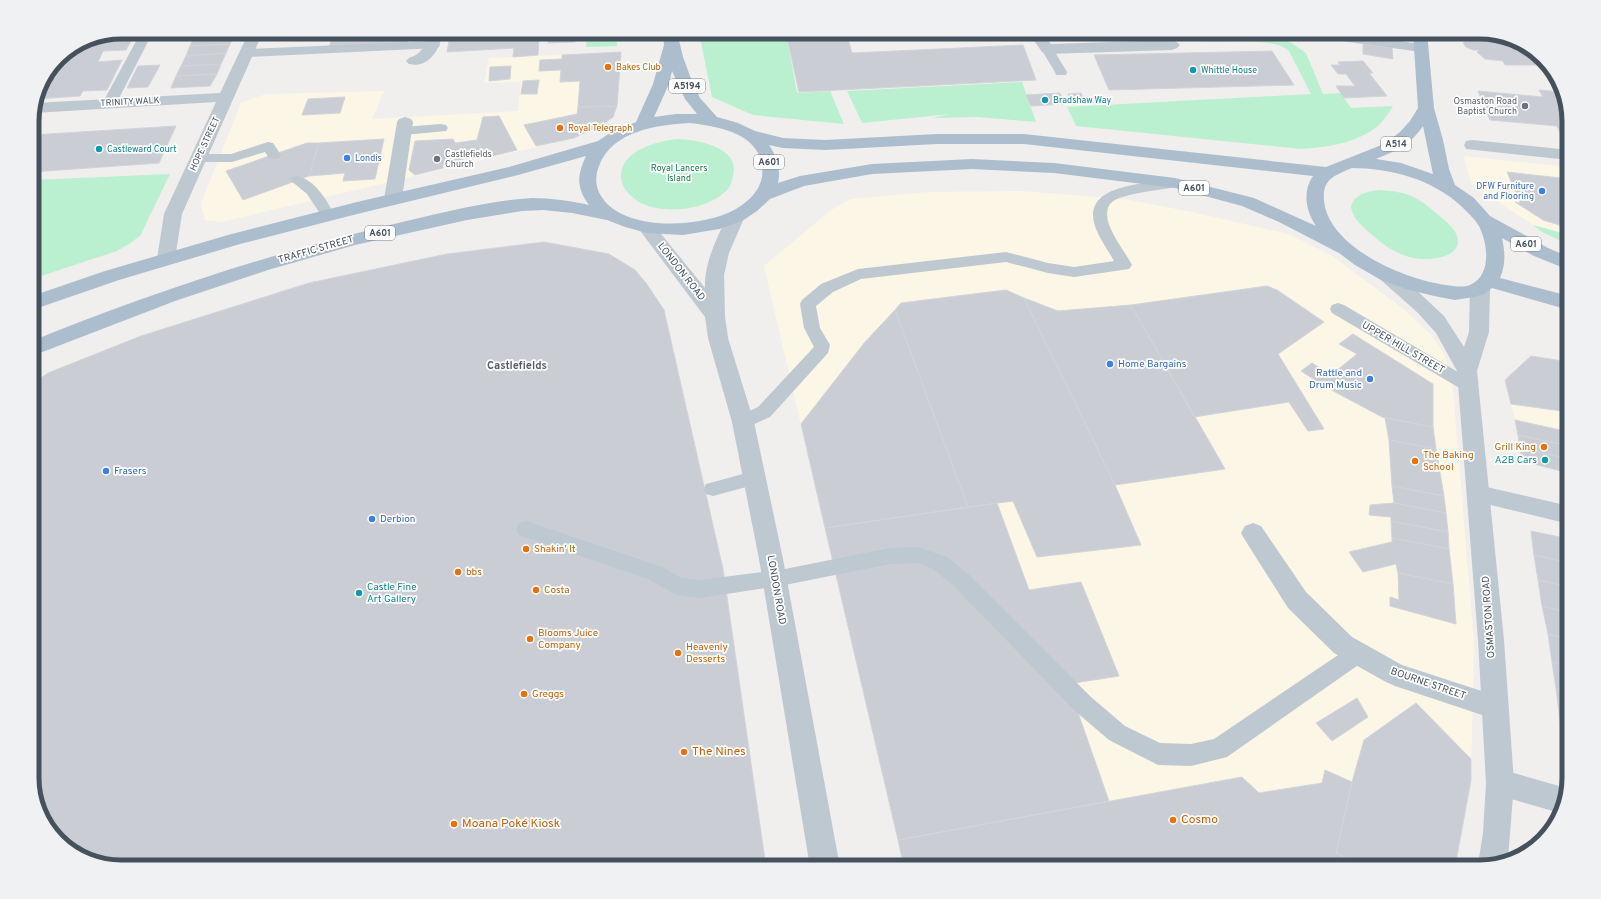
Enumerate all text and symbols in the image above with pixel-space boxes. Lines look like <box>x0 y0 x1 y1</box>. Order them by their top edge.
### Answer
marker: Bakes Club <box>603 62 613 72</box>
place label: Bakes Club <box>616 62 661 73</box>
marker: Whittle House <box>1188 65 1198 75</box>
place label: Whittle House <box>1201 65 1257 76</box>
road number: A5194 <box>669 79 705 93</box>
street label: TRINITY WALK <box>100 95 160 109</box>
marker: Bradshaw Way <box>1040 95 1050 105</box>
place label: Bradshaw Way <box>1053 95 1112 106</box>
place label: Osmaston Road Baptist Church <box>1454 96 1517 117</box>
marker: Osmaston Road Baptist Church <box>1520 101 1530 111</box>
street label: HOPE STREET <box>188 115 222 173</box>
marker: Royal Telegraph <box>555 123 565 133</box>
place label: Royal Telegraph <box>568 123 632 134</box>
road number: A514 <box>1381 137 1411 151</box>
marker: Castleward Court <box>94 144 104 154</box>
place label: Castleward Court <box>107 144 177 155</box>
place label: Castlefields Church <box>445 149 492 170</box>
marker: Londis <box>342 153 352 163</box>
place label: Londis <box>355 153 382 164</box>
marker: Castlefields Church <box>432 154 442 164</box>
road number: A601 <box>754 155 784 169</box>
park label: Royal Lancers Island <box>651 163 707 184</box>
road number: A601 <box>1179 181 1209 195</box>
place label: DFW Furniture and Flooring <box>1476 181 1534 202</box>
marker: DFW Furniture and Flooring <box>1537 186 1547 196</box>
road number: A601 <box>365 226 395 240</box>
street label: TRAFFIC STREET <box>277 233 355 267</box>
road number: A601 <box>1511 237 1541 251</box>
street label: LONDON ROAD <box>654 240 708 304</box>
street label: UPPER HILL STREET <box>1359 319 1447 377</box>
place label: Home Bargains <box>1118 358 1187 371</box>
district label: Castlefields <box>487 359 547 373</box>
marker: Home Bargains <box>1105 359 1115 369</box>
place label: Rattle and Drum Music <box>1309 367 1362 392</box>
marker: Rattle and Drum Music <box>1365 374 1375 384</box>
place label: Grill King <box>1495 441 1536 454</box>
marker: Grill King <box>1539 442 1549 452</box>
place label: The Baking School <box>1423 449 1474 474</box>
place label: A2B Cars <box>1495 454 1537 467</box>
marker: A2B Cars <box>1540 455 1550 465</box>
marker: The Baking School <box>1410 456 1420 466</box>
place label: Frasers <box>114 465 147 478</box>
marker: Frasers <box>101 466 111 476</box>
place label: Derbion <box>380 513 415 526</box>
marker: Derbion <box>367 514 377 524</box>
place label: Shakin' It <box>534 543 576 556</box>
marker: Shakin' It <box>521 544 531 554</box>
street label: LONDON ROAD <box>763 554 789 626</box>
place label: bbs <box>466 566 482 579</box>
marker: bbs <box>453 567 463 577</box>
street label: OSMASTON ROAD <box>1480 575 1498 659</box>
place label: Castle Fine Art Gallery <box>367 581 417 606</box>
place label: Costa <box>544 584 570 597</box>
marker: Costa <box>531 585 541 595</box>
marker: Castle Fine Art Gallery <box>354 588 364 598</box>
place label: Blooms Juice Company <box>538 627 598 652</box>
marker: Blooms Juice Company <box>525 634 535 644</box>
place label: Heavenly Desserts <box>686 641 728 666</box>
marker: Heavenly Desserts <box>673 648 683 658</box>
street label: BOURNE STREET <box>1389 665 1467 703</box>
place label: Greggs <box>532 688 564 701</box>
marker: Greggs <box>519 689 529 699</box>
place label: The Nines <box>692 744 746 760</box>
marker: The Nines <box>679 747 689 757</box>
place label: Cosmo <box>1181 812 1218 828</box>
marker: Cosmo <box>1168 815 1178 825</box>
place label: Moana Poké Kiosk <box>462 816 560 832</box>
marker: Moana Poké Kiosk <box>449 819 459 829</box>

